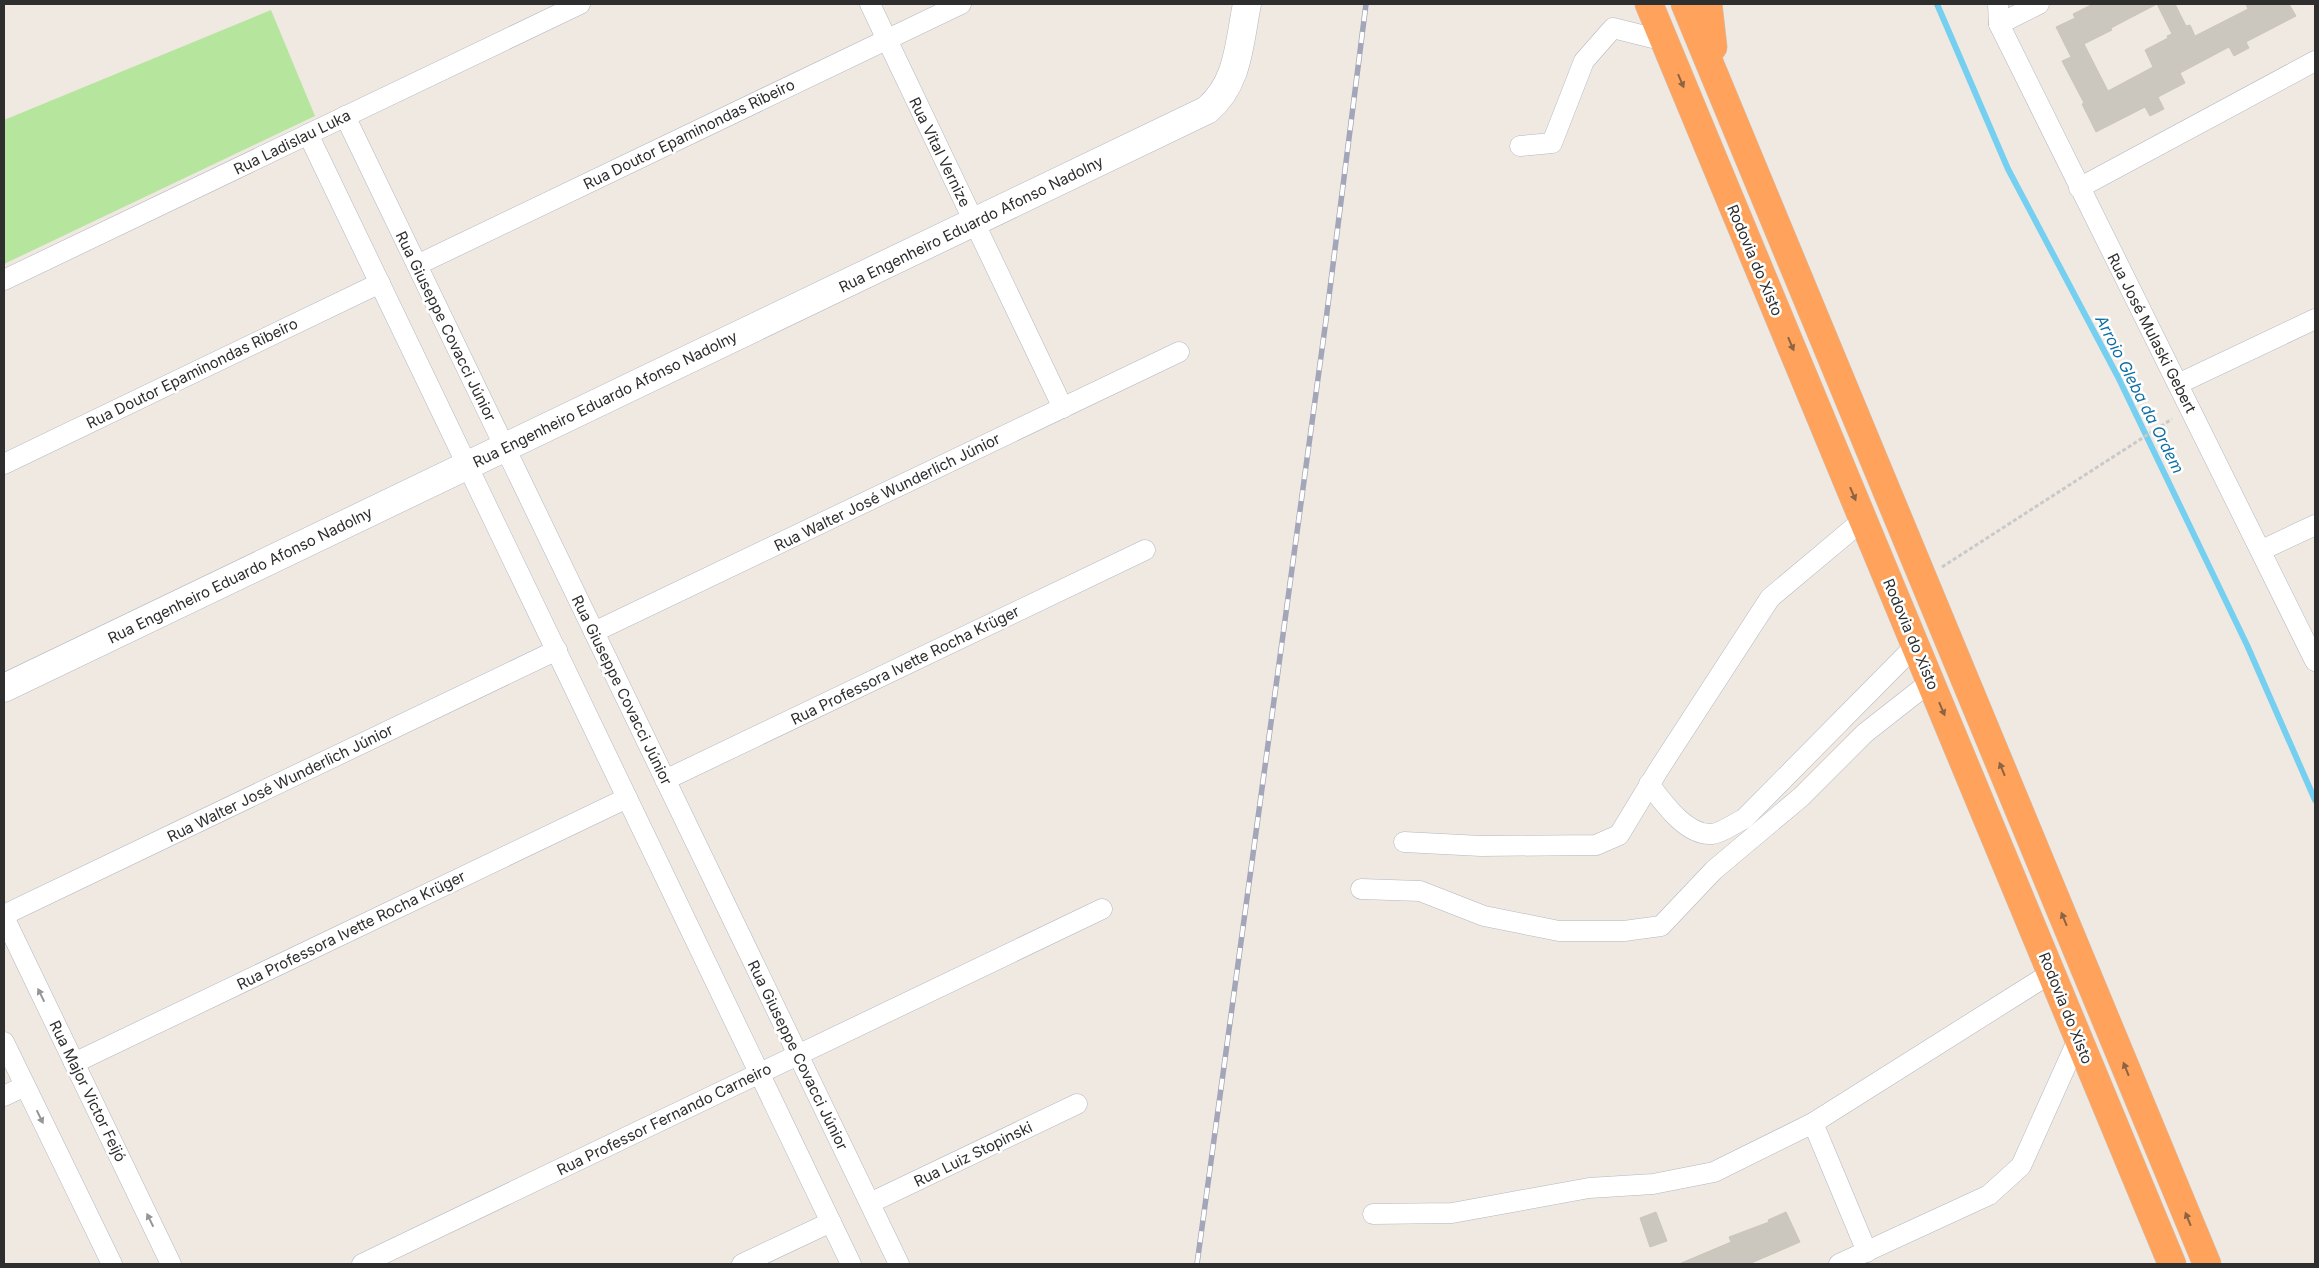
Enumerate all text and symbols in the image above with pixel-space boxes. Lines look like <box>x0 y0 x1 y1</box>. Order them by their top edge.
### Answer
street label: Rua Doutor Epaminondas Ribeiro <box>580 74 798 194</box>
one-way arrow <box>1678 74 1686 88</box>
street label: Rua Vital Vernize <box>905 94 975 210</box>
street label: Rua Ladislau Luka <box>230 105 354 179</box>
street label: Rua Engenheiro Eduardo Afonso Nadolny <box>836 151 1107 297</box>
street label: Rodovia do Xisto <box>1723 202 1787 318</box>
street label: Rua Giuseppe Covacci Júnior <box>392 228 500 424</box>
street label: Rua José Mulaski Gebert <box>2103 250 2201 416</box>
water label: Arroio Gleba da Ordem <box>2091 311 2189 476</box>
street label: Rua Doutor Epaminondas Ribeiro <box>83 313 301 433</box>
street label: Rua Engenheiro Eduardo Afonso Nadolny <box>470 326 741 472</box>
one-way arrow <box>1787 337 1795 351</box>
street label: Rua Walter José Wunderlich Júnior <box>771 429 1003 555</box>
one-way arrow <box>1849 487 1857 502</box>
street label: Rua Engenheiro Eduardo Afonso Nadolny <box>105 502 376 648</box>
street label: Rodovia do Xisto <box>1879 576 1943 692</box>
street label: Rua Giuseppe Covacci Júnior <box>568 592 676 788</box>
street label: Rua Professora Ivette Rocha Krüger <box>788 601 1023 729</box>
one-way arrow <box>1938 702 1946 716</box>
street label: Rua Walter José Wunderlich Júnior <box>164 720 396 846</box>
one-way arrow <box>1997 762 2005 776</box>
street label: Rua Professora Ivette Rocha Krüger <box>234 866 469 994</box>
one-way arrow <box>2059 912 2067 926</box>
street label: Rodovia do Xisto <box>2035 949 2097 1067</box>
street label: Rua Giuseppe Covacci Júnior <box>744 957 852 1153</box>
one-way arrow <box>37 988 45 1002</box>
street label: Rua Major Victor Feijó <box>45 1017 131 1165</box>
street label: Rua Professor Fernando Carneiro <box>554 1059 774 1179</box>
one-way arrow <box>2121 1062 2129 1076</box>
one-way arrow <box>36 1110 44 1124</box>
street label: Rua Luiz Stopinski <box>911 1117 1035 1191</box>
one-way arrow <box>2184 1211 2192 1226</box>
one-way arrow <box>146 1213 154 1227</box>

